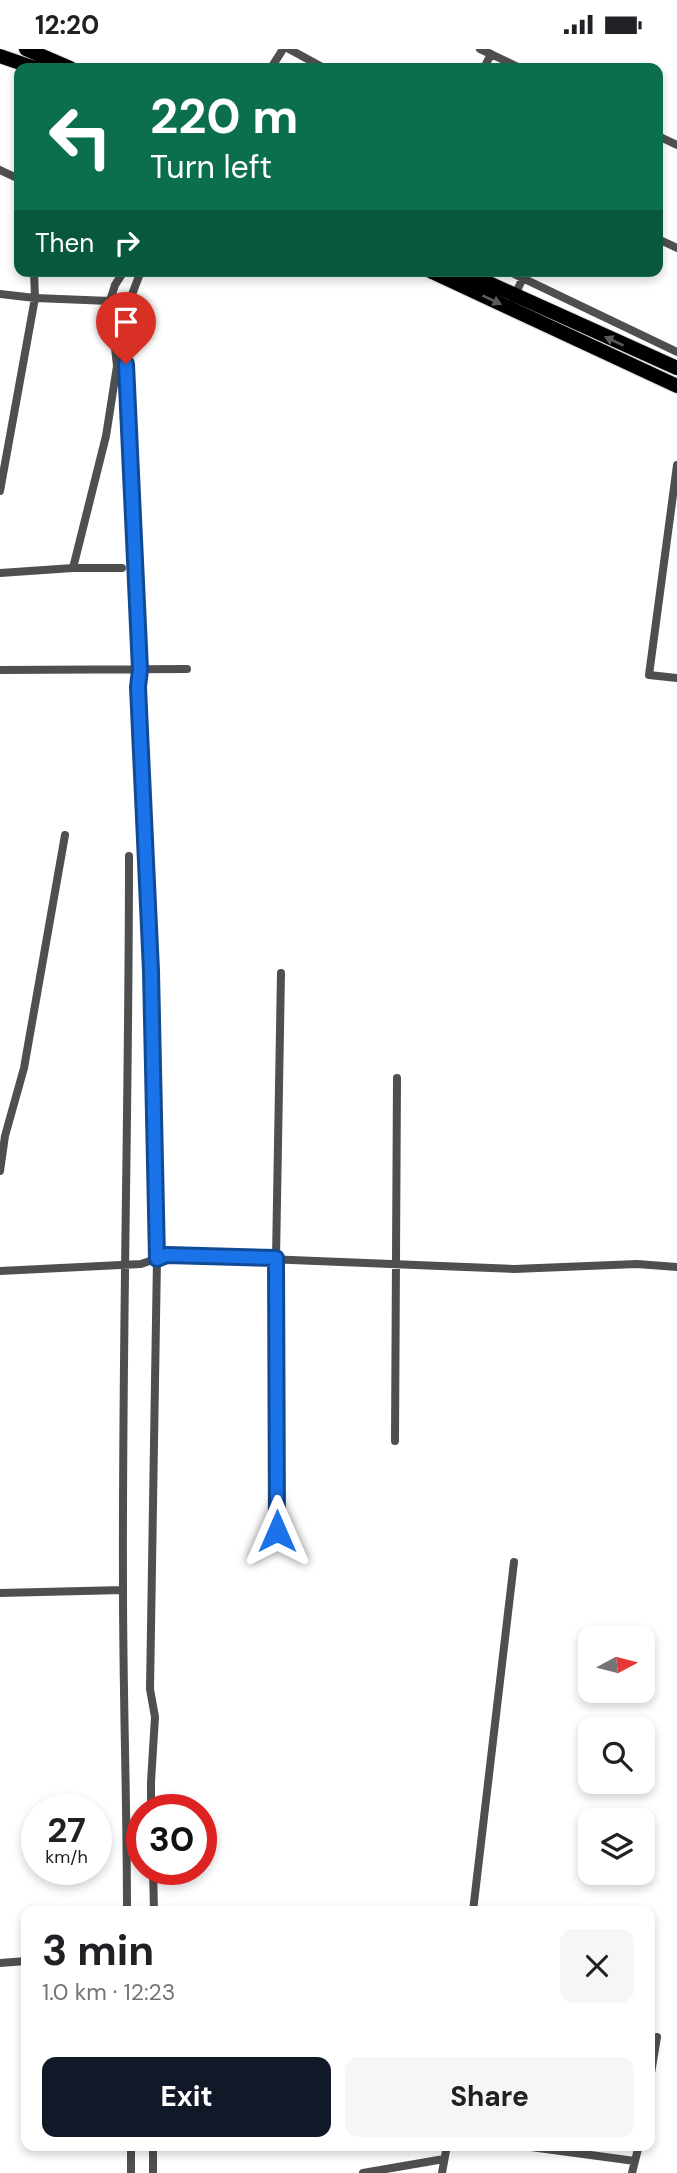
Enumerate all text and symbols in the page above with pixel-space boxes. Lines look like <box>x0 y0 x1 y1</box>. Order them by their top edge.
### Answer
text: 12:20 <box>35 8 99 42</box>
text: 220 m <box>150 84 298 148</box>
icon: left <box>35 91 126 182</box>
text: Turn left <box>150 146 272 188</box>
icon: right <box>108 224 146 262</box>
text: Then <box>35 226 94 260</box>
pin <box>96 292 156 364</box>
one-way arrow <box>481 295 502 306</box>
icon: arrive <box>107 303 145 341</box>
one-way arrow <box>604 335 624 347</box>
position arrow <box>240 1494 314 1568</box>
north arrow <box>578 1626 654 1703</box>
map controls <box>578 1626 655 1885</box>
button: search <box>578 1717 655 1794</box>
speed limit sign: 30 <box>126 1794 217 1885</box>
text: 27 <box>47 1807 86 1853</box>
button: layers <box>578 1808 655 1885</box>
text: km/h <box>45 1845 88 1869</box>
text: 3 min <box>42 1923 154 1978</box>
button: close <box>560 1929 634 2003</box>
text: 1.0 km · 12:23 <box>42 1977 175 2007</box>
button: Exit <box>42 2057 331 2137</box>
button: Share <box>345 2057 634 2137</box>

